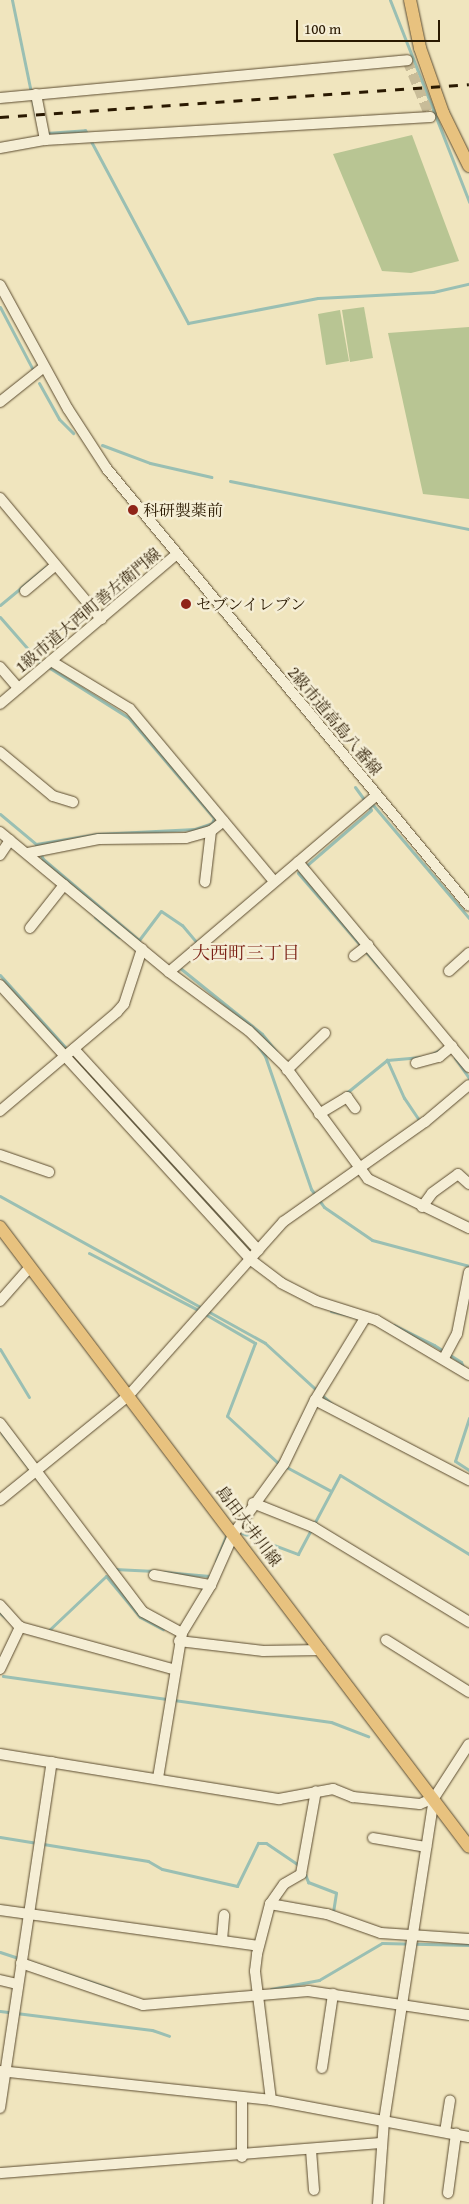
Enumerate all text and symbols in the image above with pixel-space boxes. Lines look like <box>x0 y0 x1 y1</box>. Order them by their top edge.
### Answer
scale bar <box>299 10 443 42</box>
text: 100 m <box>304 18 341 39</box>
place label: 科研製薬前 <box>143 500 223 520</box>
marker: 科研製薬前 <box>127 504 139 516</box>
street label: 1級市道大西町善左衛門線 <box>11 544 165 676</box>
place label: セブンイレブン <box>196 594 308 614</box>
marker: セブンイレブン <box>180 598 192 610</box>
street label: 2級市道高島八番線 <box>284 663 386 779</box>
district label: 大西町三丁目 <box>192 942 300 964</box>
street label: 島田大井川線 <box>212 1482 286 1570</box>

